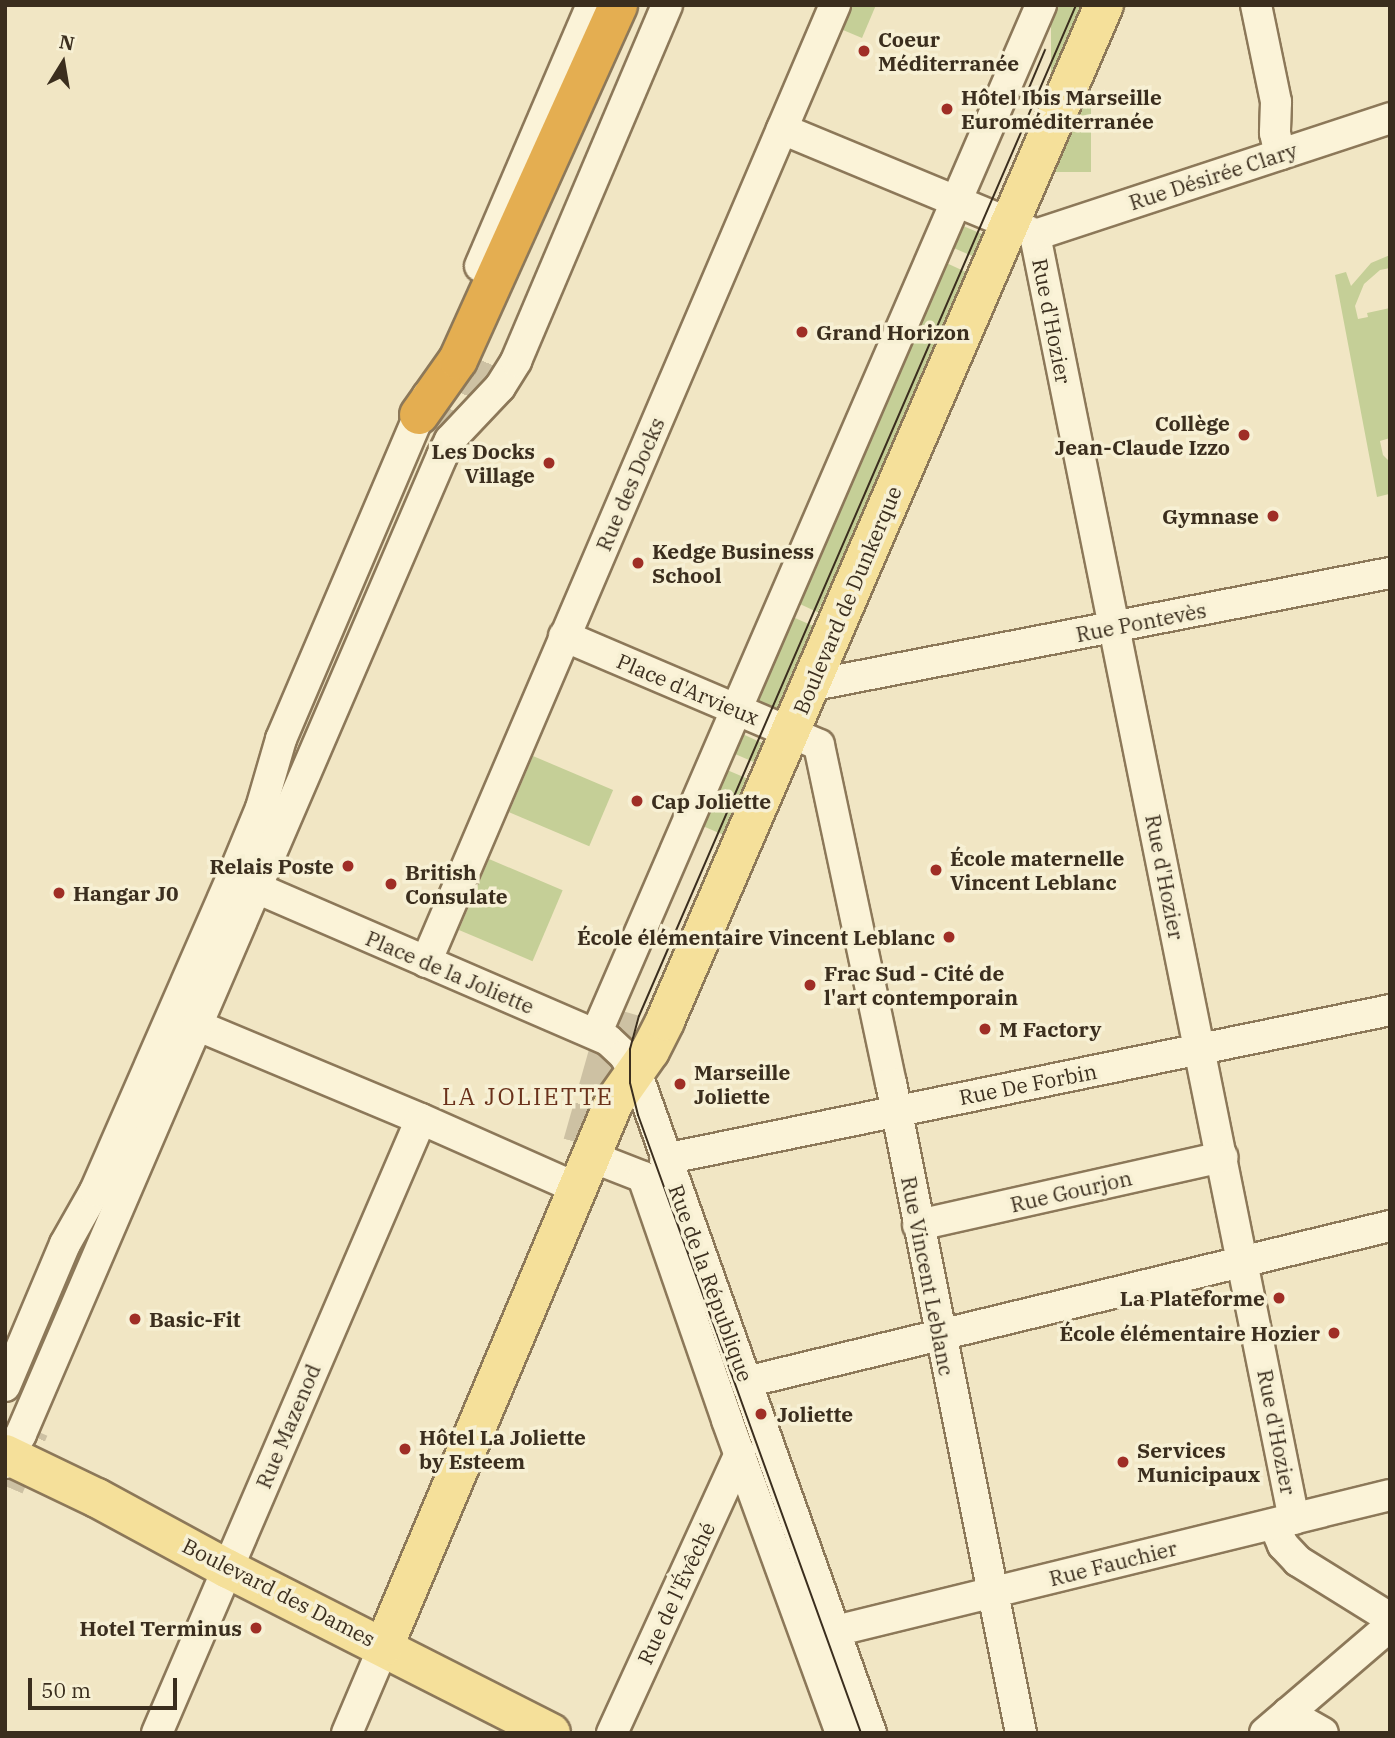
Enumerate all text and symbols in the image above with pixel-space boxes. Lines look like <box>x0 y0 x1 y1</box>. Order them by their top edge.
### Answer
place label: Coeur Méditerranée <box>878 26 1019 76</box>
north arrow <box>28 28 98 98</box>
text: N <box>57 29 77 56</box>
marker: Coeur Méditerranée <box>856 43 872 59</box>
place label: Hôtel Ibis Marseille Euroméditerranée <box>961 84 1162 134</box>
marker: Hôtel Ibis Marseille Euroméditerranée <box>939 101 955 117</box>
street label: Rue Désirée Clary <box>1126 137 1300 215</box>
street label: Rue d'Hozier <box>1028 256 1076 386</box>
place label: Grand Horizon <box>816 319 970 345</box>
marker: Grand Horizon <box>794 324 810 340</box>
place label: Collège Jean-Claude Izzo <box>1055 410 1230 460</box>
street label: Rue des Docks <box>591 413 669 555</box>
marker: Collège Jean-Claude Izzo <box>1236 427 1252 443</box>
place label: Les Docks Village <box>432 438 535 488</box>
marker: Les Docks Village <box>541 455 557 471</box>
street label: Boulevard de Dunkerque <box>787 482 907 718</box>
place label: Gymnase <box>1162 503 1259 529</box>
marker: Gymnase <box>1265 508 1281 524</box>
place label: Kedge Business School <box>652 538 814 588</box>
marker: Kedge Business School <box>630 555 646 571</box>
street label: Rue Pontevès <box>1074 597 1208 647</box>
street label: Place d'Arvieux <box>613 648 763 730</box>
place label: Cap Joliette <box>651 788 771 814</box>
marker: Cap Joliette <box>629 793 645 809</box>
street label: Rue d'Hozier <box>1141 812 1189 942</box>
place label: École maternelle Vincent Leblanc <box>950 845 1124 895</box>
place label: Relais Poste <box>210 853 334 879</box>
marker: Relais Poste <box>340 858 356 874</box>
place label: British Consulate <box>405 859 508 909</box>
marker: École maternelle Vincent Leblanc <box>928 862 944 878</box>
marker: British Consulate <box>383 876 399 892</box>
place label: Hangar J0 <box>73 880 179 906</box>
marker: Hangar J0 <box>51 885 67 901</box>
place label: École élémentaire Vincent Leblanc <box>577 924 935 950</box>
street label: Place de la Joliette <box>362 925 538 1019</box>
marker: École élémentaire Vincent Leblanc <box>941 929 957 945</box>
place label: Frac Sud - Cité de l'art contemporain <box>824 960 1018 1010</box>
marker: Frac Sud - Cité de l'art contemporain <box>802 977 818 993</box>
place label: M Factory <box>999 1016 1102 1042</box>
marker: M Factory <box>977 1021 993 1037</box>
street label: Rue De Forbin <box>957 1058 1099 1110</box>
place label: Marseille Joliette <box>694 1059 790 1109</box>
marker: Marseille Joliette <box>672 1076 688 1092</box>
district label: LA JOLIETTE <box>443 1083 613 1111</box>
street label: Rue Gourjon <box>1008 1165 1134 1217</box>
street label: Rue Vincent Leblanc <box>896 1174 960 1378</box>
street label: Rue de la République <box>664 1181 758 1385</box>
place label: La Plateforme <box>1120 1285 1265 1311</box>
marker: La Plateforme <box>1271 1290 1287 1306</box>
place label: Basic-Fit <box>149 1306 241 1332</box>
marker: Basic-Fit <box>127 1311 143 1327</box>
place label: École élémentaire Hozier <box>1059 1320 1320 1346</box>
marker: École élémentaire Hozier <box>1326 1325 1342 1341</box>
street label: Rue Mazenod <box>250 1360 326 1492</box>
street label: Rue d'Hozier <box>1253 1367 1301 1497</box>
place label: Joliette <box>777 1401 853 1427</box>
marker: Joliette <box>751 1404 771 1424</box>
place label: Hôtel La Joliette by Esteem <box>419 1424 586 1474</box>
place label: Services Municipaux <box>1137 1437 1260 1487</box>
marker: Hôtel La Joliette by Esteem <box>397 1441 413 1457</box>
marker: Services Municipaux <box>1115 1454 1131 1470</box>
street label: Rue de l'Évêché <box>632 1518 720 1668</box>
street label: Boulevard des Dames <box>178 1532 380 1652</box>
street label: Rue Fauchier <box>1046 1535 1180 1591</box>
place label: Hotel Terminus <box>80 1615 242 1641</box>
marker: Hotel Terminus <box>248 1620 264 1636</box>
scale bar <box>32 1664 180 1708</box>
text: 50 m <box>41 1676 91 1704</box>

